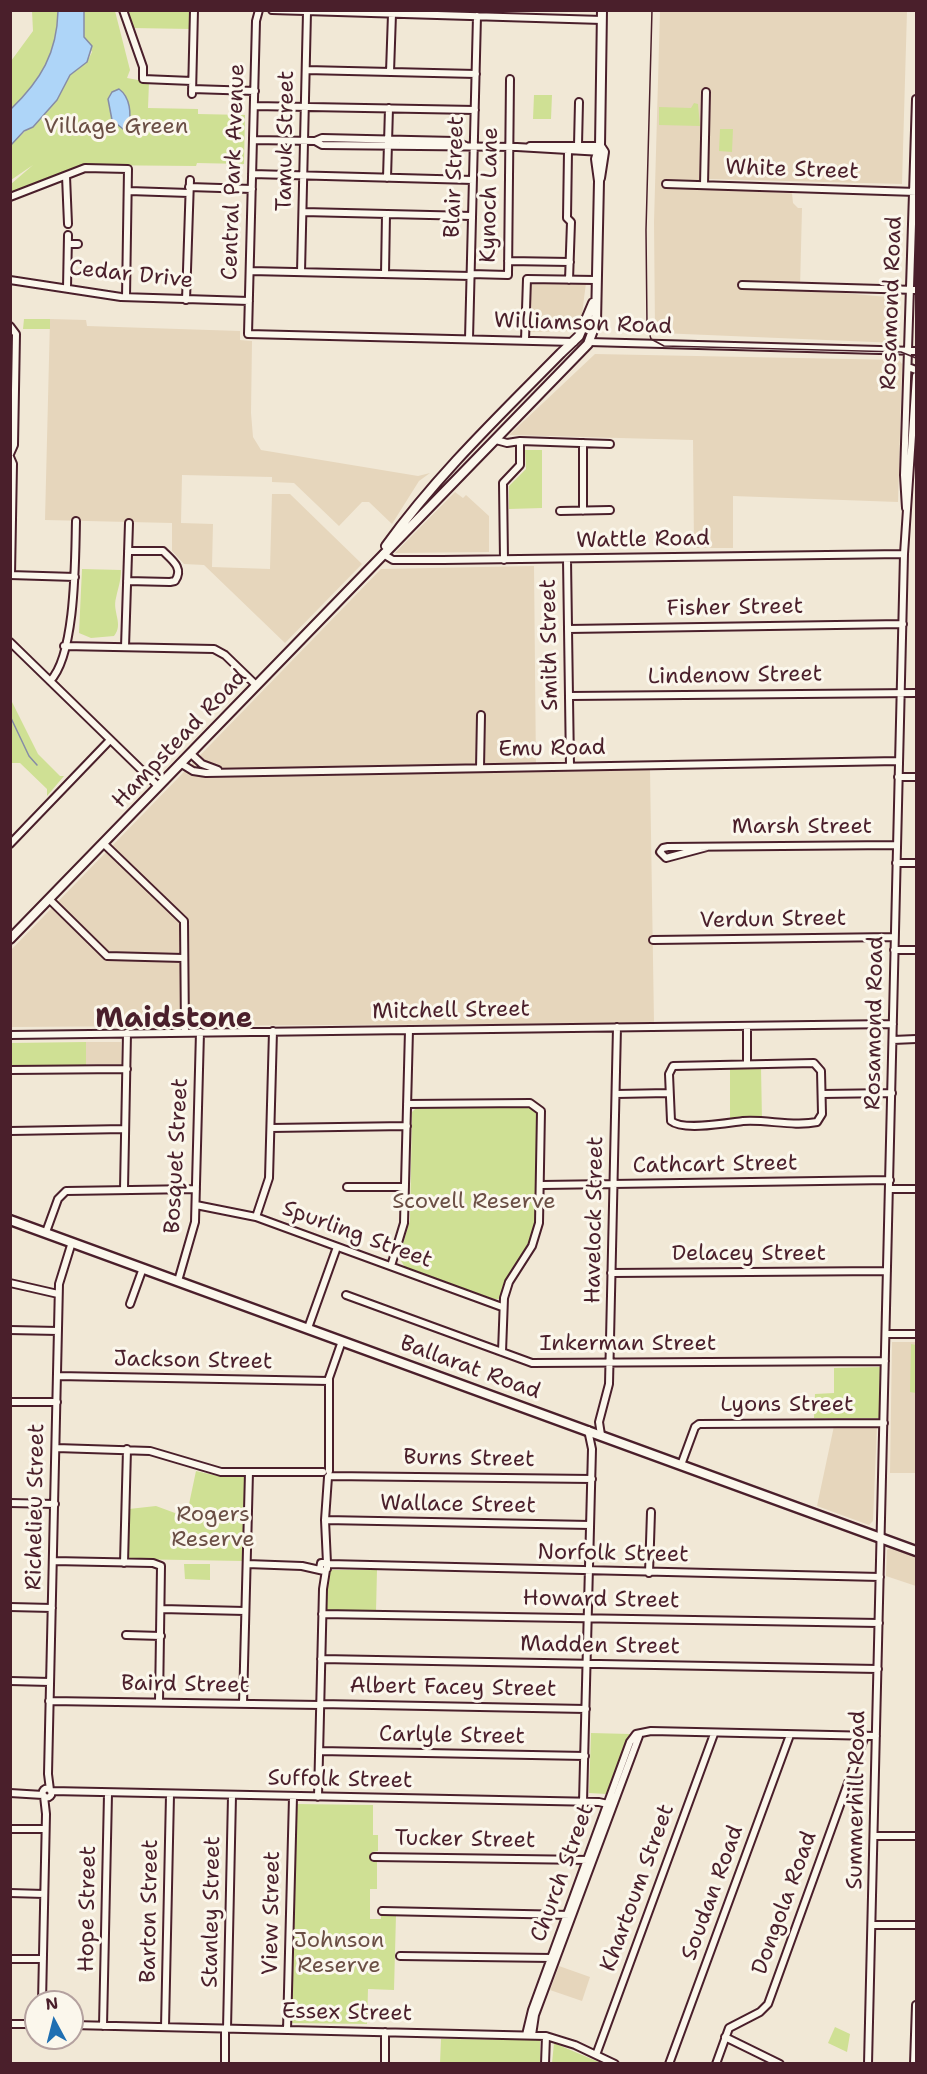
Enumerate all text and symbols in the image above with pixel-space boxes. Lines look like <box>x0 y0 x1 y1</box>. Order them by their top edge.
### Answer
street label: Central Park Avenue <box>217 63 251 281</box>
street label: Tamuk Street <box>272 70 300 212</box>
park label: Village Green <box>44 114 188 140</box>
street label: Blair Street <box>440 116 470 238</box>
street label: Kynoch Lane <box>476 127 504 263</box>
street label: White Street <box>725 154 859 186</box>
street label: Rosamond Road <box>876 216 908 390</box>
street label: Cedar Drive <box>68 255 194 295</box>
street label: Williamson Road <box>493 308 673 340</box>
street label: Wattle Road <box>576 526 710 554</box>
street label: Smith Street <box>536 579 564 711</box>
street label: Fisher Street <box>667 594 803 622</box>
street label: Lindenow Street <box>648 661 822 691</box>
street label: Hampstead Road <box>107 664 253 814</box>
street label: Emu Road <box>498 735 606 763</box>
street label: Marsh Street <box>732 814 872 840</box>
street label: Verdun Street <box>700 906 846 934</box>
street label: Rosamond Road <box>860 936 890 1110</box>
street label: Mitchell Street <box>372 996 530 1026</box>
district label: Maidstone <box>95 1003 253 1037</box>
street label: Bosquet Street <box>160 1078 194 1234</box>
street label: Havelock Street <box>580 1136 610 1304</box>
street label: Cathcart Street <box>632 1150 798 1180</box>
park label: Scovell Reserve <box>392 1189 556 1215</box>
street label: Spurling Street <box>278 1196 436 1274</box>
street label: Delacey Street <box>672 1241 826 1267</box>
street label: Ballarat Road <box>396 1330 544 1406</box>
street label: Inkerman Street <box>540 1331 716 1357</box>
street label: Jackson Street <box>113 1346 273 1376</box>
street label: Lyons Street <box>720 1392 854 1418</box>
street label: Richelieu Street <box>21 1423 51 1591</box>
street label: Burns Street <box>403 1445 535 1473</box>
street label: Wallace Street <box>380 1490 536 1520</box>
park label: Rogers Reserve <box>171 1502 255 1554</box>
street label: Norfolk Street <box>537 1539 689 1569</box>
street label: Howard Street <box>522 1585 680 1615</box>
street label: Madden Street <box>520 1631 680 1661</box>
street label: Baird Street <box>121 1671 249 1699</box>
street label: Albert Facey Street <box>349 1673 557 1703</box>
street label: Summerhill Road <box>842 1710 872 1890</box>
street label: Carlyle Street <box>379 1722 525 1750</box>
street label: Suffolk Street <box>267 1766 413 1794</box>
street label: Church Street <box>526 1800 600 1946</box>
street label: Khartoum Street <box>595 1801 681 1975</box>
street label: Soudan Road <box>676 1822 750 1964</box>
street label: Tucker Street <box>394 1826 536 1854</box>
street label: Dongola Road <box>747 1828 823 1978</box>
street label: Stanley Street <box>197 1836 227 1988</box>
street label: Barton Street <box>136 1839 164 1983</box>
street label: Hope Street <box>74 1846 102 1972</box>
street label: View Street <box>258 1851 286 1975</box>
park label: Johnson Reserve <box>294 1928 384 1980</box>
north arrow <box>24 1990 84 2050</box>
text: N <box>44 1992 60 2015</box>
street label: Essex Street <box>282 1999 412 2027</box>

